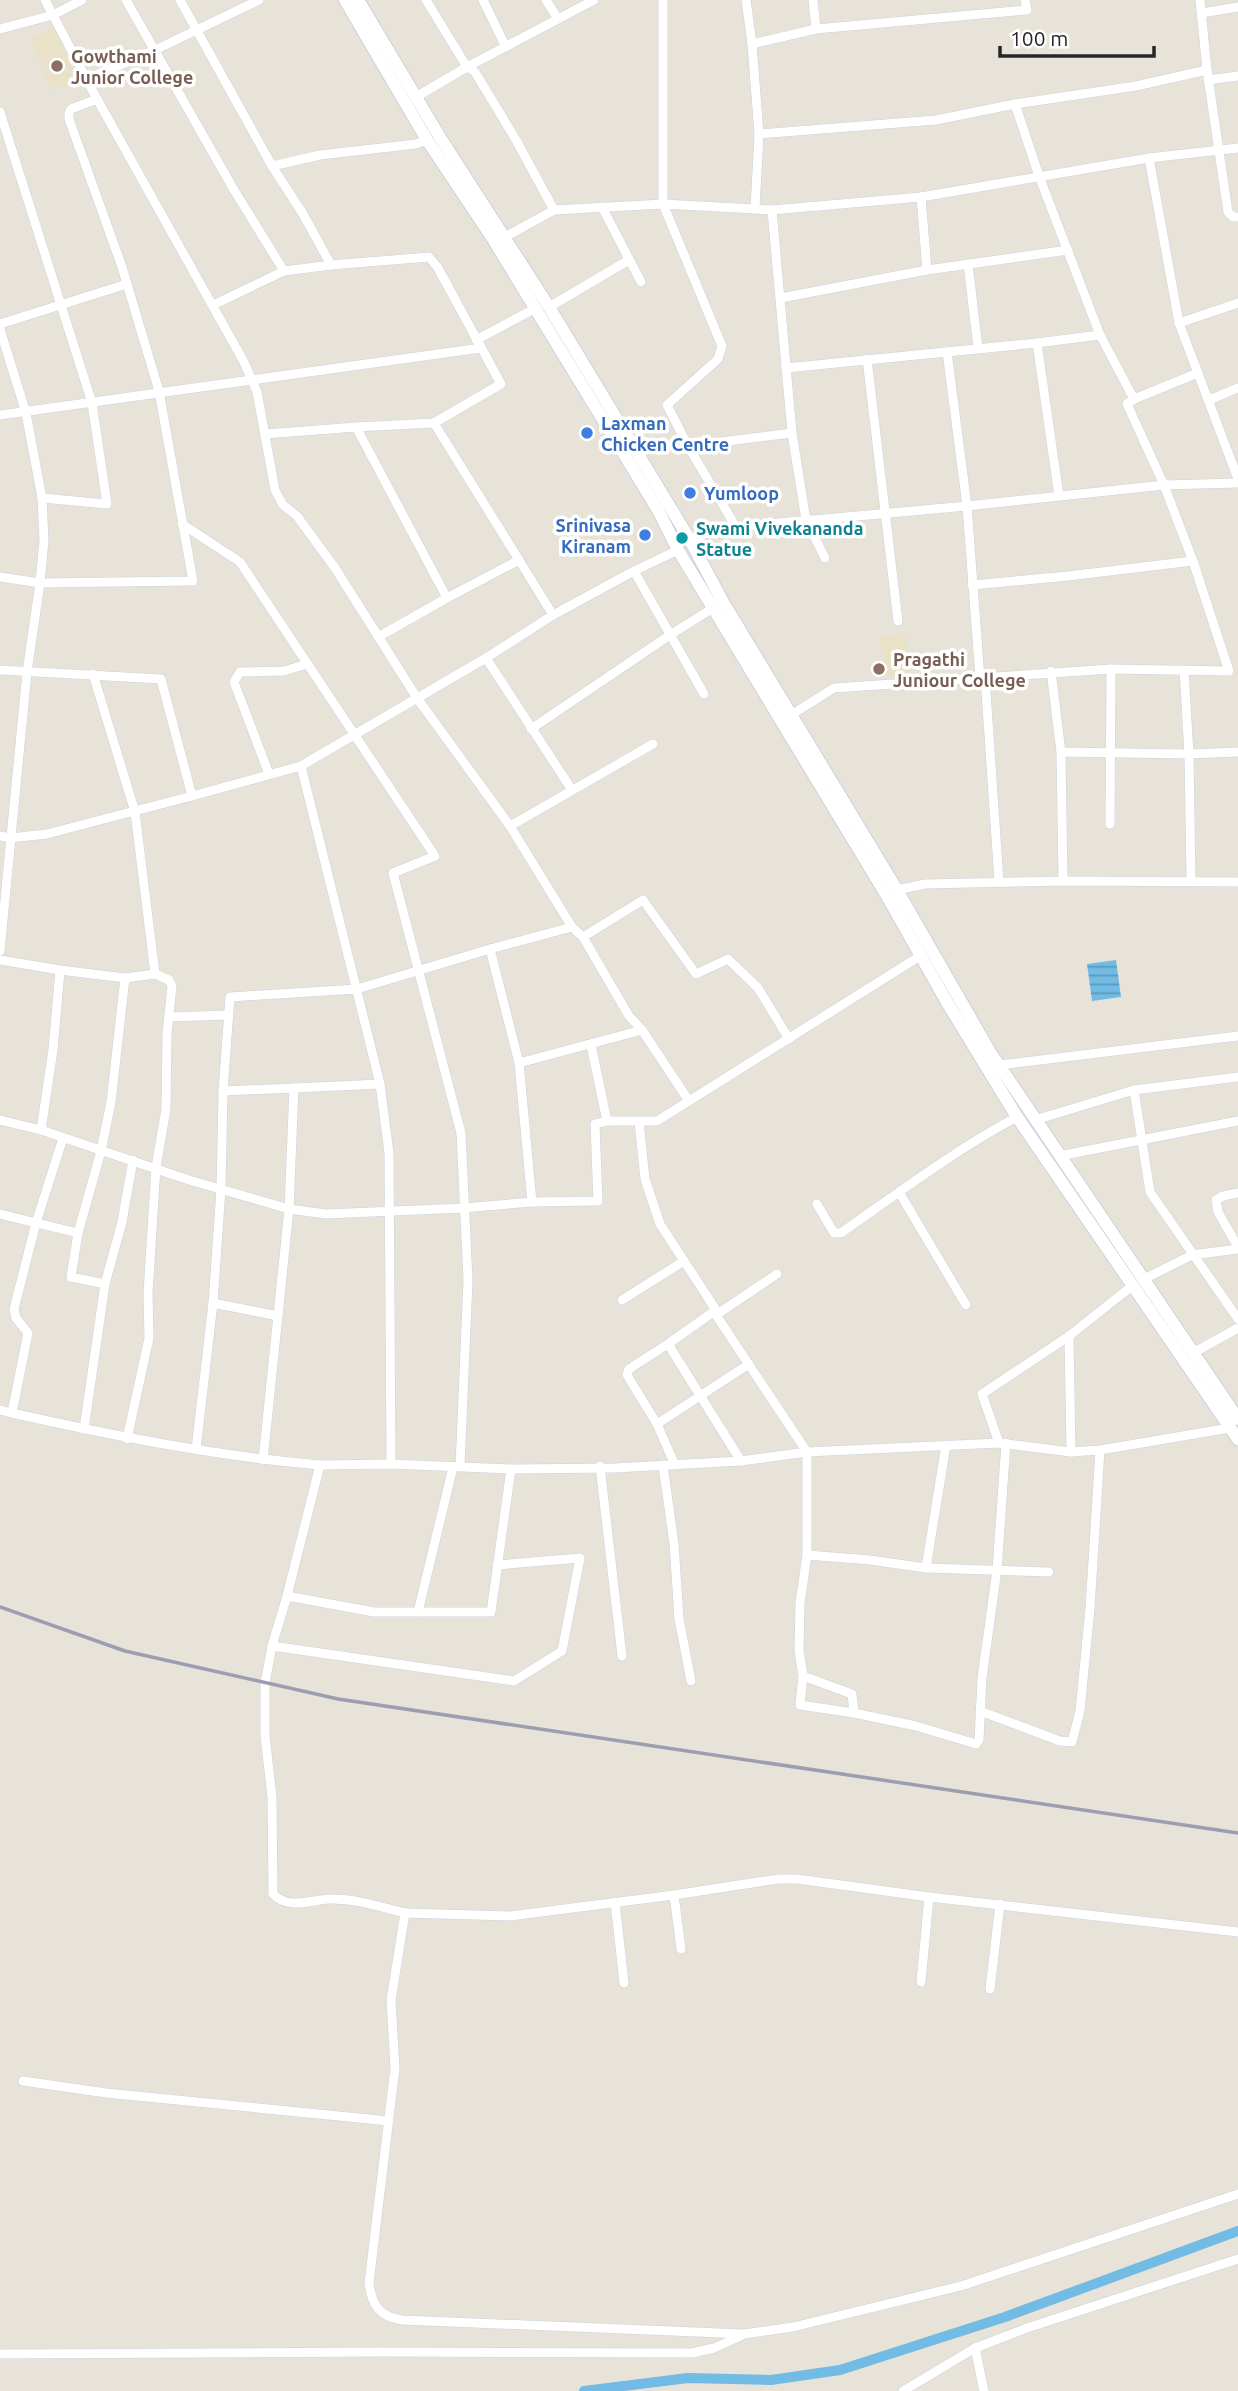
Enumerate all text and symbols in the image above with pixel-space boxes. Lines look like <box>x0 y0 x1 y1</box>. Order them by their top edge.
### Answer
scale bar <box>1000 14 1154 58</box>
text: 100 m <box>1010 26 1068 50</box>
place label: Gowthami Junior College <box>71 46 193 87</box>
marker: Gowthami Junior College <box>49 58 65 74</box>
place label: Laxman Chicken Centre <box>601 413 729 454</box>
marker: Laxman Chicken Centre <box>579 425 595 441</box>
place label: Yumloop <box>704 483 779 503</box>
marker: Yumloop <box>682 485 698 501</box>
place label: Srinivasa Kiranam <box>556 515 631 556</box>
place label: Swami Vivekananda Statue <box>696 518 863 559</box>
marker: Srinivasa Kiranam <box>637 527 653 543</box>
marker: Swami Vivekananda Statue <box>674 530 690 546</box>
place label: Pragathi Juniour College <box>893 649 1026 690</box>
marker: Pragathi Juniour College <box>871 661 887 677</box>

